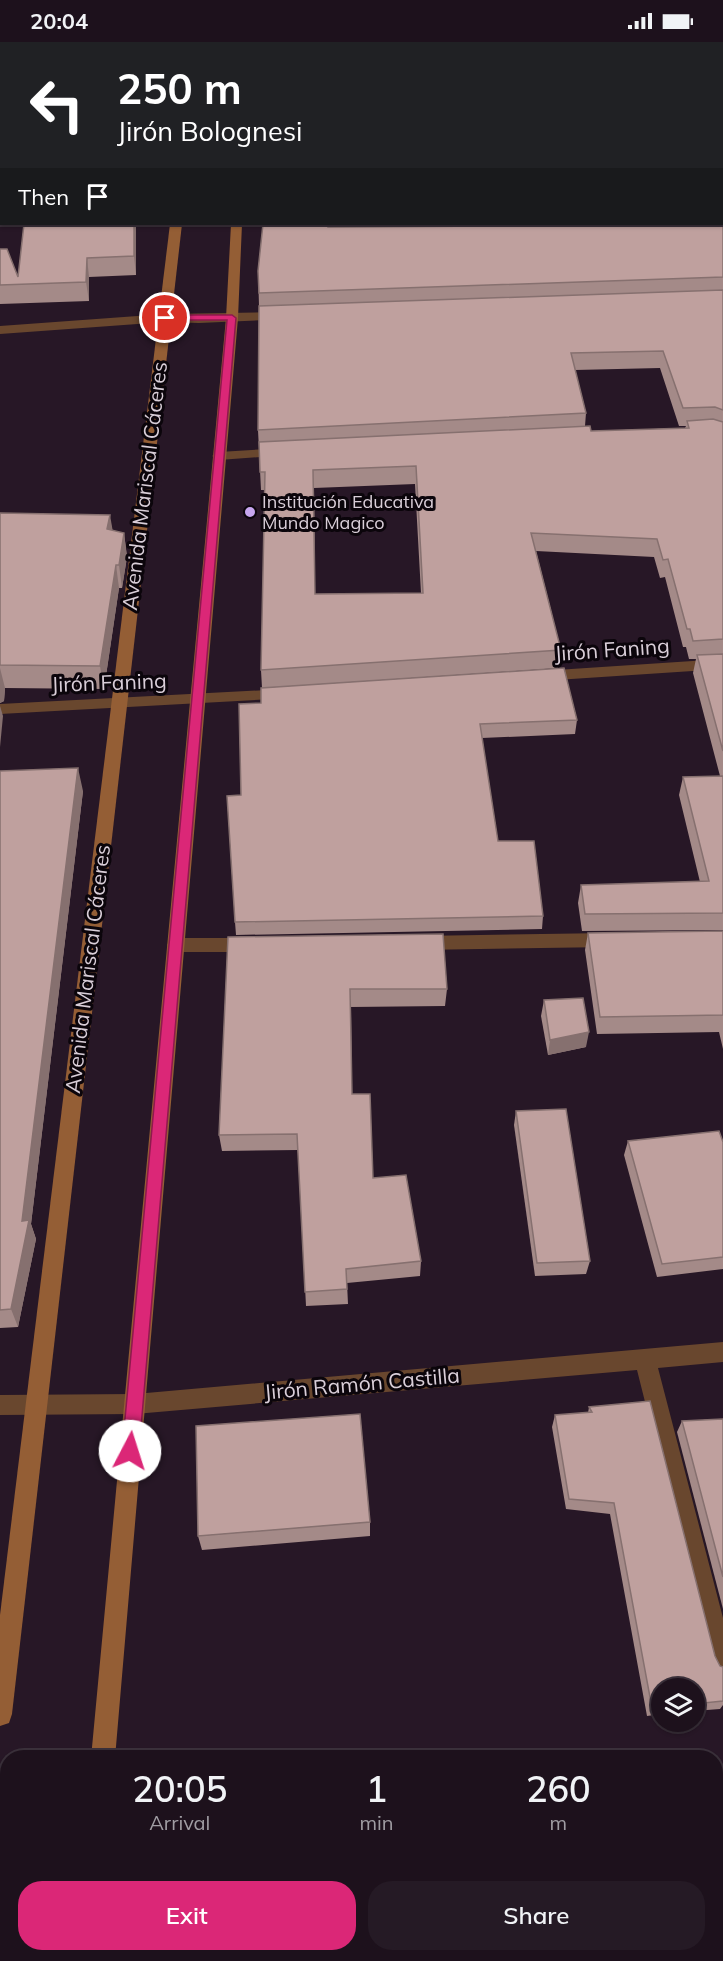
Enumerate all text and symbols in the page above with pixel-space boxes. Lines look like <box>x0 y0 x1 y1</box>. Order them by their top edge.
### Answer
text: 20:04 <box>30 7 88 35</box>
text: 250 m <box>117 62 242 115</box>
icon: left <box>18 66 96 144</box>
text: Jirón Bolognesi <box>117 114 302 148</box>
icon: arrive <box>81 180 114 213</box>
text: Then <box>18 183 69 211</box>
pin <box>139 292 190 343</box>
icon: arrive <box>148 301 181 334</box>
street label: Avenida Mariscal Cáceres <box>116 360 172 612</box>
place label: Institución Educativa Mundo Magico <box>262 490 434 534</box>
marker: Institución Educativa Mundo Magico <box>243 505 257 519</box>
street label: Jirón Faning <box>553 632 670 666</box>
street label: Jirón Faning <box>51 667 167 697</box>
street label: Avenida Mariscal Cáceres <box>59 843 115 1095</box>
street label: Jirón Ramón Castilla <box>263 1361 461 1405</box>
position arrow <box>98 1419 162 1483</box>
map controls <box>651 1678 705 1732</box>
button: layers <box>651 1678 705 1732</box>
text: 20:05 <box>132 1766 227 1811</box>
text: 1 <box>366 1766 387 1811</box>
text: 260 <box>526 1766 591 1811</box>
text: Arrival <box>149 1810 210 1835</box>
text: min <box>360 1810 394 1835</box>
text: m <box>550 1810 567 1835</box>
button: Exit <box>18 1881 356 1950</box>
button: Share <box>368 1881 705 1950</box>

